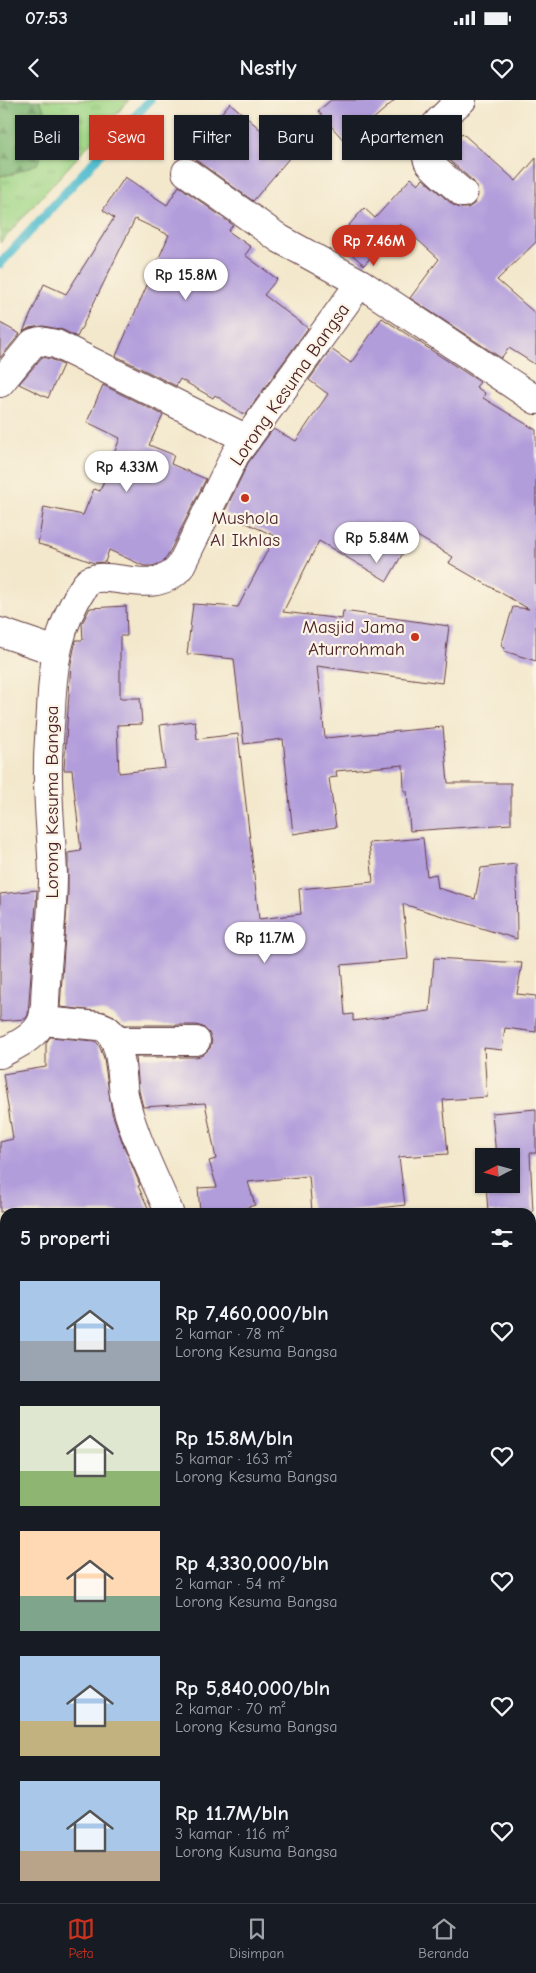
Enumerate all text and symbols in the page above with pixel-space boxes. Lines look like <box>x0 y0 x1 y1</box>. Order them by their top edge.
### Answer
text: 07:53 <box>25 7 68 29</box>
icon: back <box>20 54 48 82</box>
icon: heart <box>488 54 516 82</box>
text: Nestly <box>240 55 296 81</box>
chip: Beli <box>15 115 79 160</box>
chip: Sewa <box>89 115 164 160</box>
chip: Filter <box>174 115 249 160</box>
chip: Baru <box>259 115 332 160</box>
chip: Apartemen <box>342 115 462 160</box>
pin: Rp 7.46M <box>322 224 426 267</box>
text: Rp 7.46M <box>343 232 405 250</box>
pin: Rp 15.8M <box>134 258 238 301</box>
text: Rp 15.8M <box>155 266 217 284</box>
street label: Lorong Kesuma Bangsa <box>225 299 354 470</box>
pin: Rp 4.33M <box>75 450 179 493</box>
text: Rp 4.33M <box>96 458 158 476</box>
marker: Mushola Al Ikhlas <box>239 492 251 504</box>
place label: Mushola Al Ikhlas <box>210 507 280 551</box>
pin: Rp 5.84M <box>325 522 429 564</box>
text: Rp 5.84M <box>345 529 409 547</box>
place label: Masjid Jama Aturrohmah <box>302 616 405 660</box>
marker: Masjid Jama Aturrohmah <box>409 631 421 643</box>
street label: Lorong Kesuma Bangsa <box>41 706 63 898</box>
pin: Rp 11.7M <box>213 922 317 964</box>
text: Rp 11.7M <box>236 929 294 947</box>
north arrow <box>475 1148 520 1192</box>
map controls <box>475 1148 520 1193</box>
icon: filters <box>488 1224 516 1252</box>
text: 5 properti <box>20 1226 110 1250</box>
icon: home <box>60 1301 120 1361</box>
text: Rp 7,460,000/bln <box>175 1301 329 1325</box>
icon: heart <box>488 1317 516 1345</box>
text: 2 kamar · 78 m² <box>175 1325 284 1343</box>
text: Lorong Kesuma Bangsa <box>175 1343 337 1361</box>
icon: home <box>60 1426 120 1486</box>
text: Rp 15.8M/bln <box>175 1426 293 1450</box>
icon: heart <box>488 1442 516 1470</box>
text: 5 kamar · 163 m² <box>175 1450 292 1468</box>
text: Lorong Kesuma Bangsa <box>175 1468 337 1486</box>
icon: home <box>60 1551 120 1611</box>
text: Rp 4,330,000/bln <box>175 1551 329 1575</box>
icon: heart <box>488 1567 516 1595</box>
text: 2 kamar · 54 m² <box>175 1575 285 1593</box>
text: Lorong Kesuma Bangsa <box>175 1593 337 1611</box>
icon: home <box>60 1676 120 1736</box>
text: Rp 5,840,000/bln <box>175 1676 330 1700</box>
icon: heart <box>488 1692 516 1720</box>
text: 2 kamar · 70 m² <box>175 1700 286 1718</box>
text: Lorong Kesuma Bangsa <box>175 1718 337 1736</box>
icon: home <box>60 1801 120 1861</box>
text: Rp 11.7M/bln <box>175 1801 289 1825</box>
icon: heart <box>488 1817 516 1845</box>
text: 3 kamar · 116 m² <box>175 1825 289 1843</box>
text: Lorong Kusuma Bangsa <box>175 1843 338 1861</box>
tab: Peta <box>67 1915 95 1962</box>
tab: Disimpan <box>229 1915 284 1962</box>
tab: Beranda <box>418 1915 469 1962</box>

